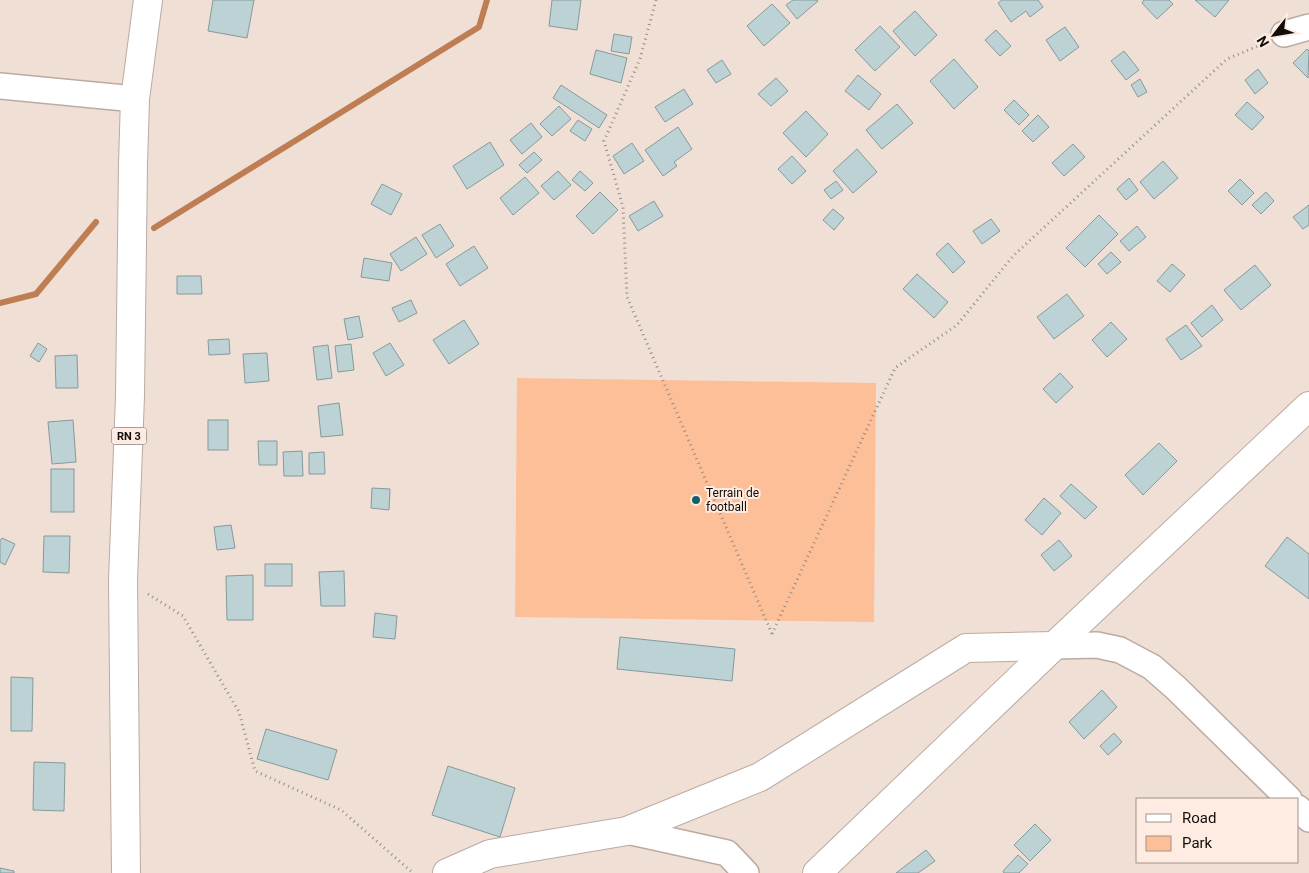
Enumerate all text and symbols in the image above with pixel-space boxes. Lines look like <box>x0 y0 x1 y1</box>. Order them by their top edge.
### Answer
north arrow <box>1249 10 1299 60</box>
text: N <box>1253 33 1272 50</box>
road number: RN 3 <box>112 428 146 444</box>
place label: Terrain de football <box>706 486 759 514</box>
marker: Terrain de football <box>690 494 702 506</box>
legend <box>1136 798 1299 863</box>
text: Road <box>1182 809 1216 827</box>
text: Park <box>1182 834 1213 852</box>

